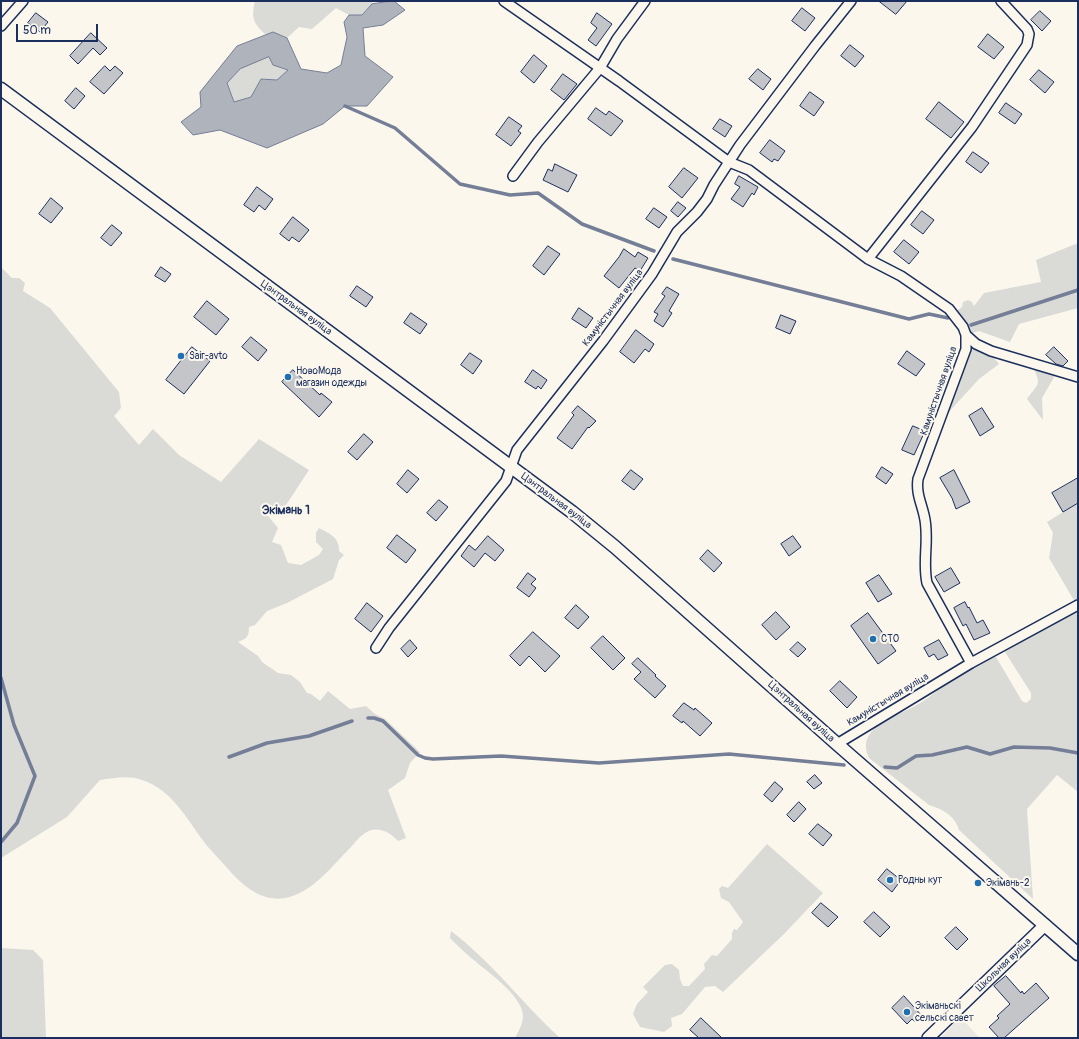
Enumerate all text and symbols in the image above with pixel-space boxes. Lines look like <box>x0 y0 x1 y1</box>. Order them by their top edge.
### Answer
scale bar <box>18 16 100 42</box>
text: 50 m <box>23 23 51 38</box>
street label: Камуністычная вуліца <box>580 267 646 349</box>
street label: Цэнтральная вуліца <box>258 278 334 338</box>
street label: Камуністычная вуліца <box>918 345 960 437</box>
place label: Sair-avto <box>189 350 228 362</box>
marker: Sair-avto <box>176 351 186 361</box>
place label: НовоМода магазин одежды <box>296 365 367 388</box>
marker: НовоМода магазин одежды <box>283 372 293 382</box>
street label: Цэнтральная вуліца <box>518 471 594 531</box>
district label: Экімань 1 <box>262 504 310 518</box>
place label: СТО <box>881 633 899 645</box>
marker: СТО <box>868 634 878 644</box>
street label: Камуністычная вуліца <box>845 671 931 729</box>
street label: Цэнтральная вуліца <box>765 679 837 745</box>
place label: Родны кут <box>898 874 942 886</box>
marker: Родны кут <box>885 875 895 885</box>
place label: Экімань-2 <box>986 877 1030 889</box>
marker: Экімань-2 <box>973 878 983 888</box>
street label: Школьная вуліца <box>974 936 1034 994</box>
place label: Экіманьскі сельскі савет <box>915 1000 974 1024</box>
marker: Экіманьскі сельскі савет <box>902 1007 912 1017</box>

